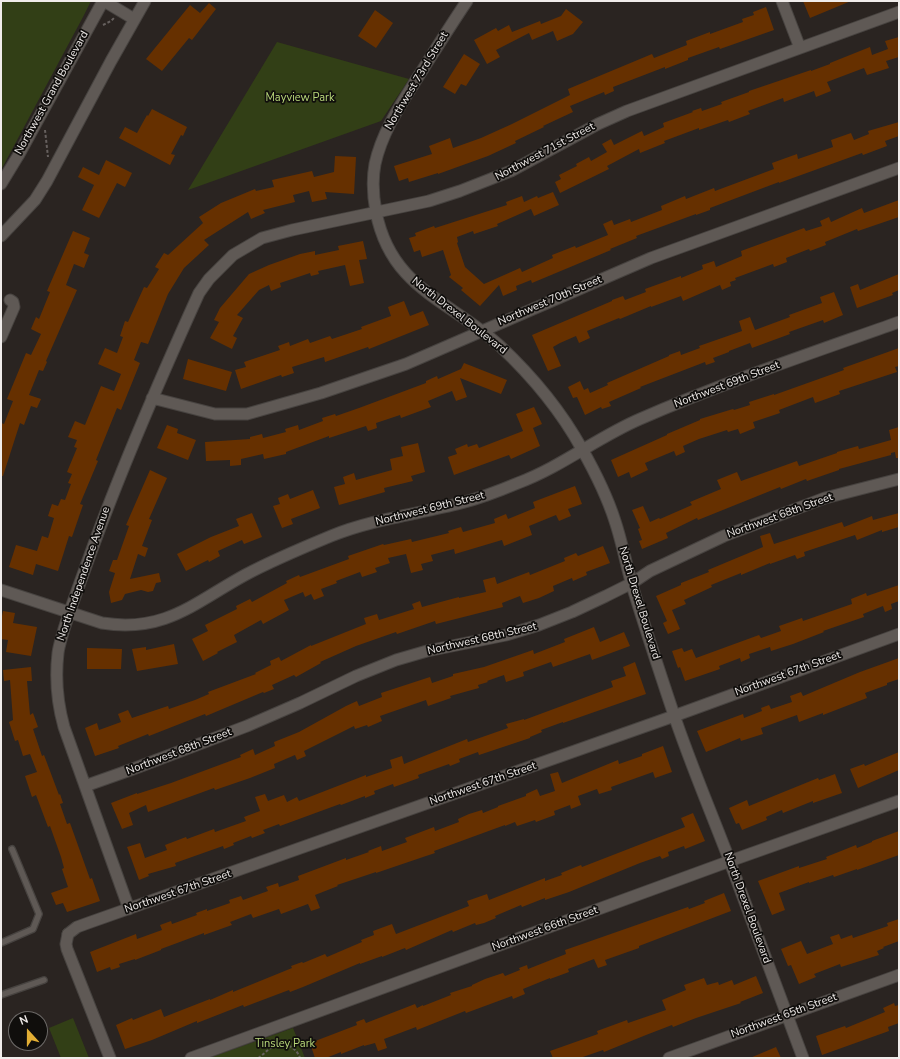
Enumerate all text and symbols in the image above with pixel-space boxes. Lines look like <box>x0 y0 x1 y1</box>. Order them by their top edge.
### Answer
street label: Northwest Grand Boulevard <box>13 29 91 157</box>
street label: Northwest 73rd Street <box>383 30 451 132</box>
park label: Mayview Park <box>265 91 335 105</box>
street label: Northwest 71st Street <box>493 120 597 184</box>
street label: Northwest 70th Street <box>496 273 604 329</box>
street label: North Drexel Boulevard <box>409 275 509 357</box>
street label: Northwest 69th Street <box>673 359 781 411</box>
street label: Northwest 69th Street <box>374 489 486 529</box>
street label: Northwest 68th Street <box>725 491 835 541</box>
street label: North Independence Avenue <box>55 505 113 643</box>
street label: North Drexel Boulevard <box>616 545 662 661</box>
street label: Northwest 68th Street <box>426 620 538 658</box>
street label: Northwest 67th Street <box>733 649 843 699</box>
street label: Northwest 68th Street <box>125 726 233 778</box>
street label: Northwest 67th Street <box>428 760 538 808</box>
street label: North Drexel Boulevard <box>721 851 773 965</box>
street label: Northwest 67th Street <box>123 868 233 916</box>
street label: Northwest 66th Street <box>490 904 600 954</box>
street label: Northwest 65th Street <box>729 991 839 1041</box>
north arrow <box>8 1011 48 1051</box>
text: N <box>17 1012 30 1029</box>
park label: Tinsley Park <box>255 1037 315 1051</box>

